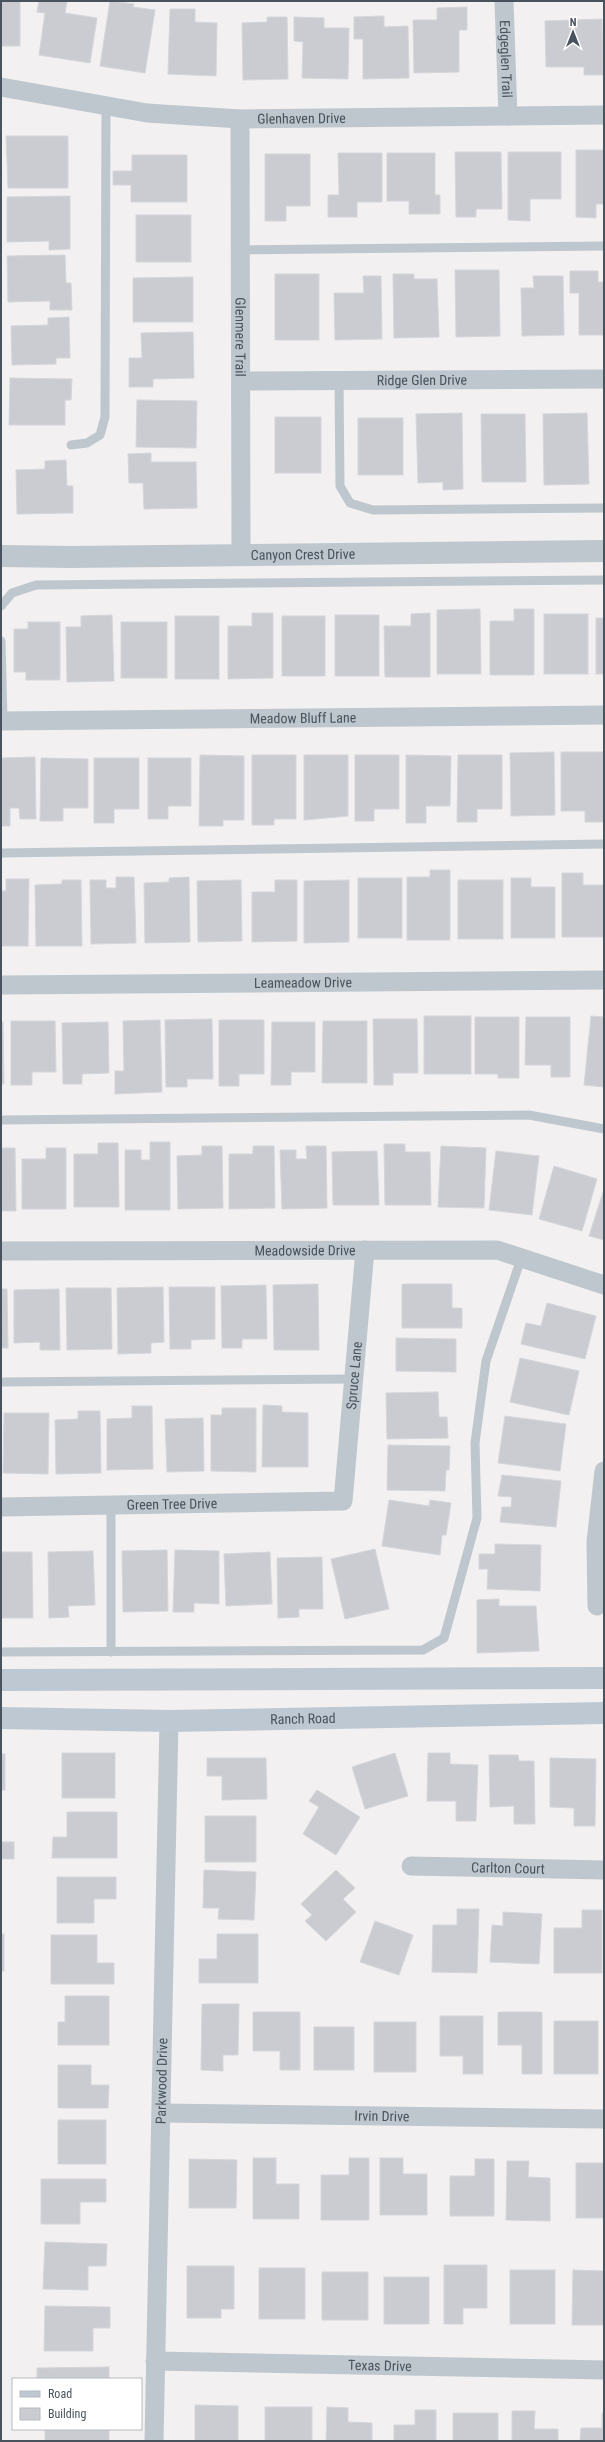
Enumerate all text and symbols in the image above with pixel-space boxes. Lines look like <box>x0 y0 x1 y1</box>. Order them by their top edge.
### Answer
north arrow <box>553 12 593 52</box>
text: N <box>570 16 577 29</box>
street label: Edgeglen Trail <box>497 20 515 98</box>
street label: Glenhaven Drive <box>257 110 346 127</box>
street label: Glenmere Trail <box>232 297 249 377</box>
street label: Ridge Glen Drive <box>377 372 468 388</box>
street label: Canyon Crest Drive <box>251 546 356 563</box>
street label: Meadow Bluff Lane <box>250 709 357 727</box>
street label: Leameadow Drive <box>254 974 353 991</box>
street label: Meadowside Drive <box>254 1242 356 1258</box>
street label: Spruce Lane <box>343 1340 365 1410</box>
street label: Green Tree Drive <box>127 1495 218 1513</box>
street label: Ranch Road <box>270 1710 336 1727</box>
street label: Carlton Court <box>471 1859 545 1877</box>
street label: Parkwood Drive <box>153 2037 170 2124</box>
street label: Irvin Drive <box>354 2108 410 2124</box>
street label: Texas Drive <box>348 2357 412 2374</box>
legend <box>12 2378 142 2430</box>
text: Road <box>48 2387 72 2401</box>
text: Building <box>48 2407 86 2421</box>

